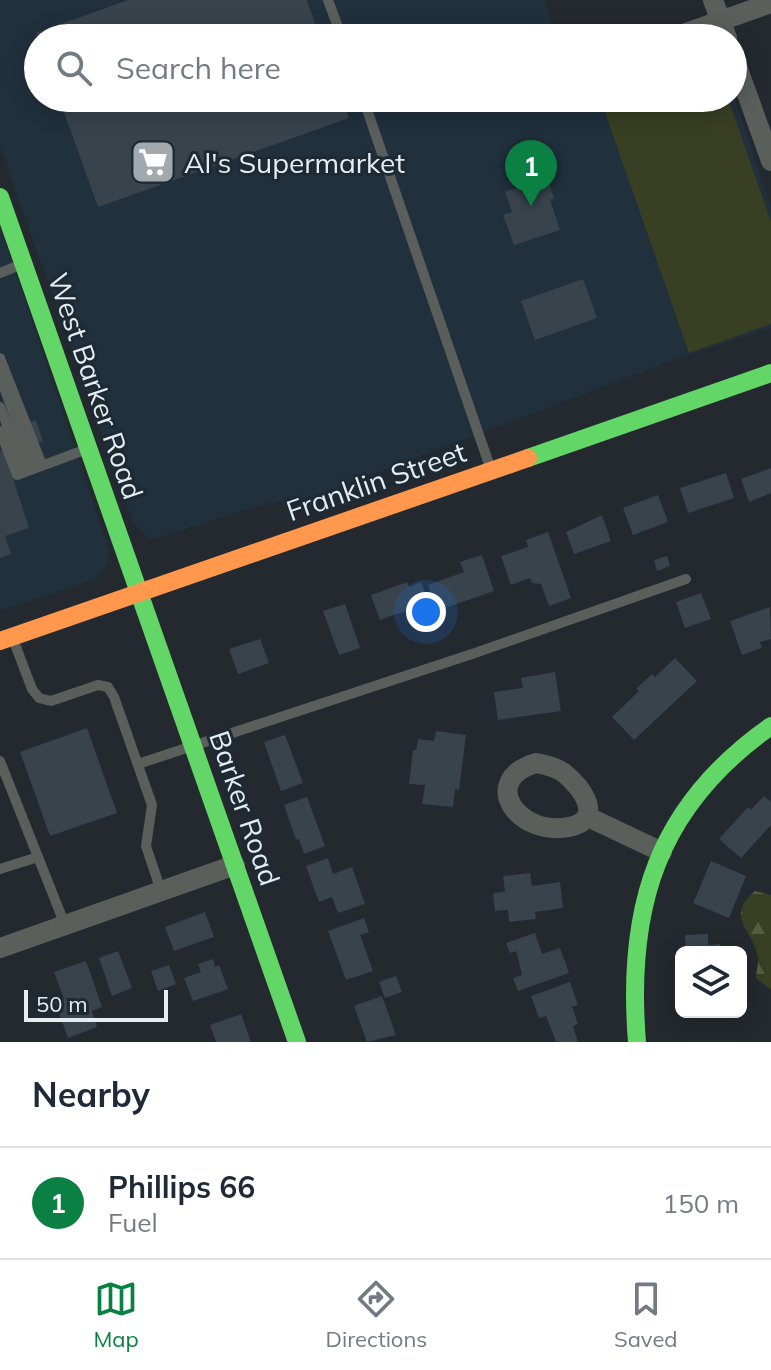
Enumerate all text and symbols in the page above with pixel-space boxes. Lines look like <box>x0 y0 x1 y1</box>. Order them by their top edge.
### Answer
search box <box>24 24 747 112</box>
icon: search <box>52 46 96 90</box>
text: Search here <box>116 49 281 87</box>
supermarket icon: Al's Supermarket <box>129 138 177 186</box>
pin: 1 <box>505 140 557 206</box>
place label: Al's Supermarket <box>184 145 405 180</box>
street label: West Barker Road <box>41 268 151 504</box>
street label: Franklin Street <box>282 434 471 528</box>
your location <box>406 592 446 632</box>
street label: Barker Road <box>202 726 288 890</box>
map controls <box>675 946 747 1018</box>
button: layers <box>675 946 747 1018</box>
scale bar <box>24 986 168 1022</box>
text: 50 m <box>36 990 87 1018</box>
text: Nearby <box>32 1073 150 1116</box>
text: Phillips 66 <box>108 1168 255 1206</box>
text: 1 <box>50 1187 66 1220</box>
text: 150 m <box>663 1187 739 1220</box>
text: Fuel <box>108 1206 158 1239</box>
tab: Map <box>93 1277 139 1353</box>
tab: Directions <box>326 1277 427 1353</box>
tab: Saved <box>614 1277 678 1353</box>

